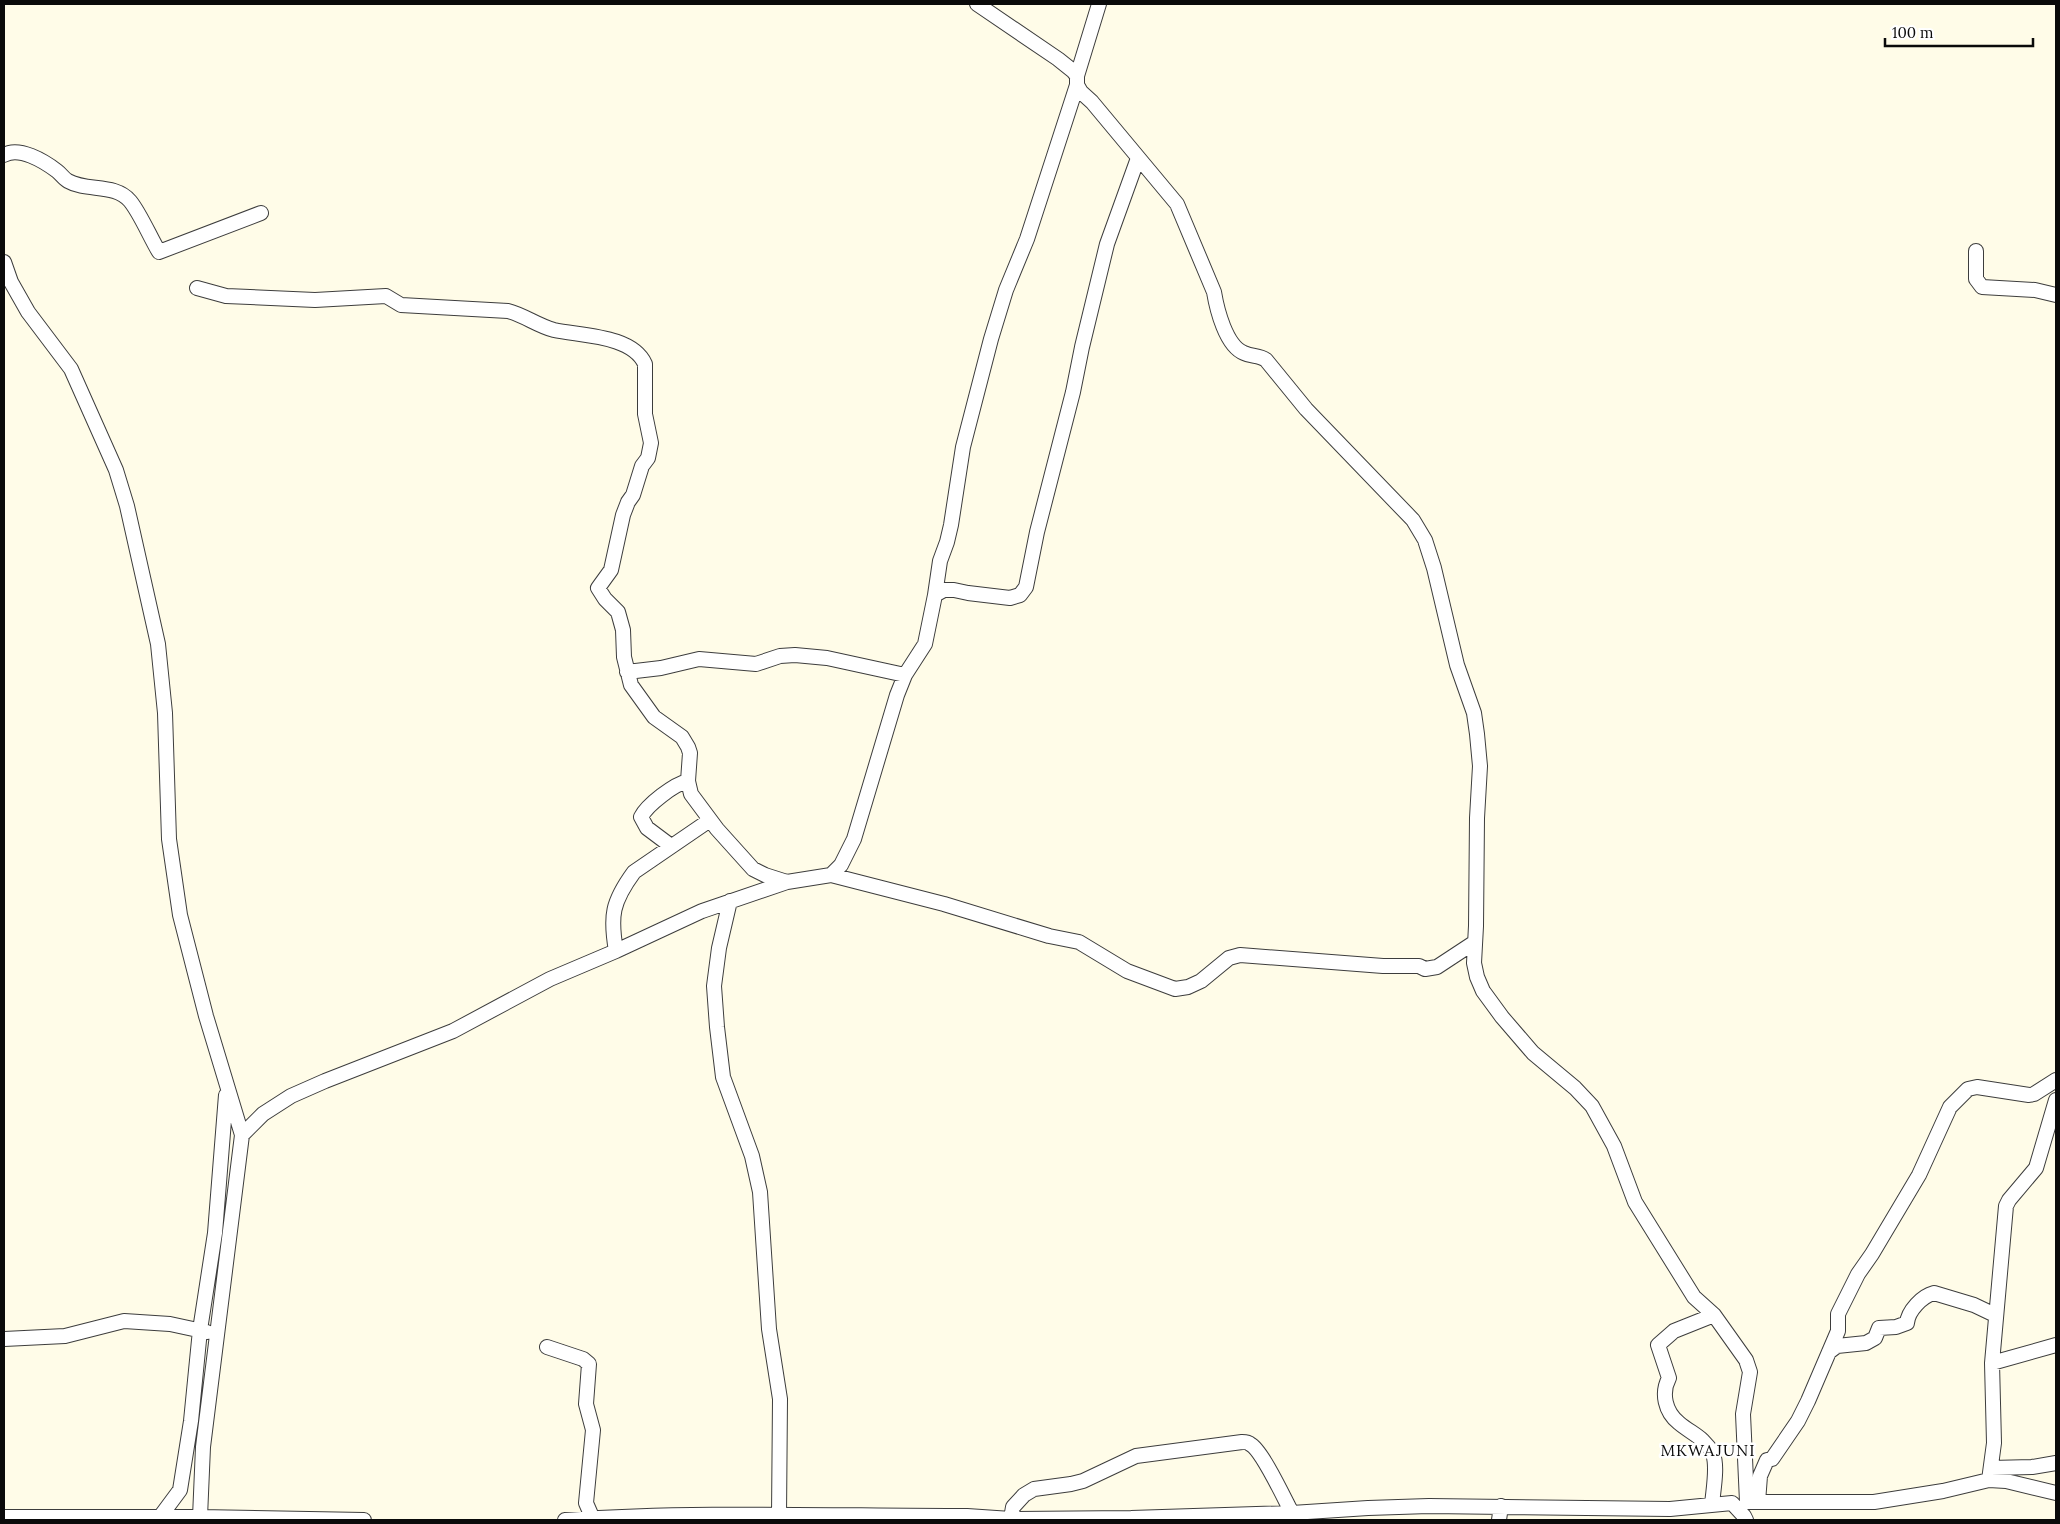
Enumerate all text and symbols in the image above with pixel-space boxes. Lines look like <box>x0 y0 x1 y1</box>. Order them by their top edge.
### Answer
scale bar <box>1885 15 2032 47</box>
text: 100 m <box>1892 23 1933 42</box>
district label: MKWAJUNI <box>1660 1440 1756 1460</box>

